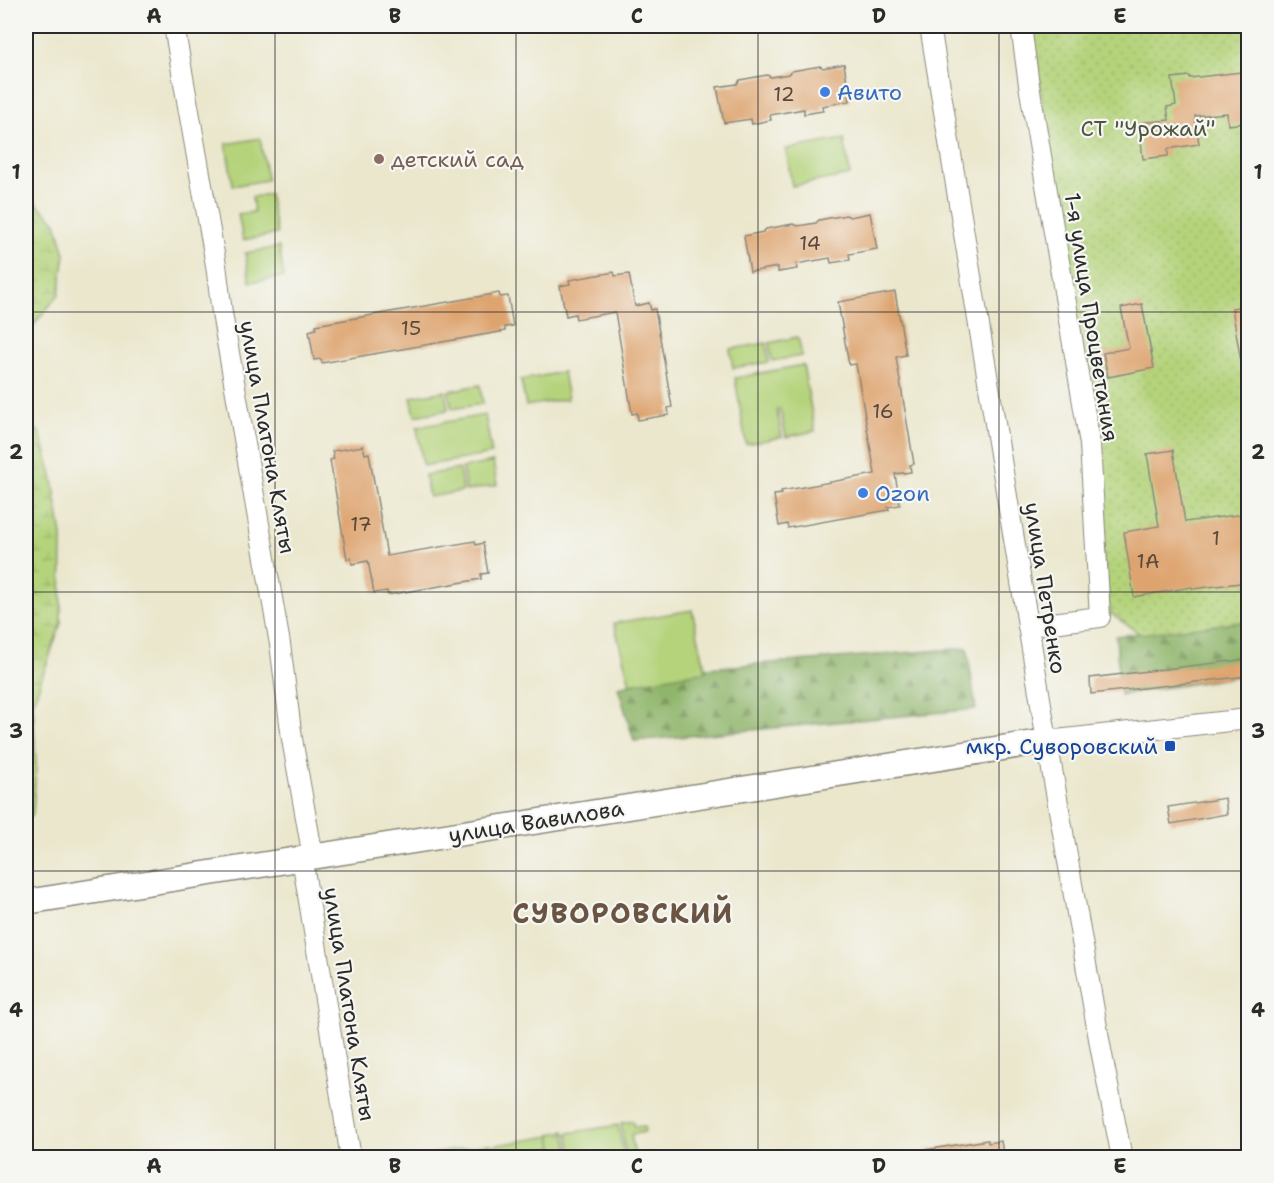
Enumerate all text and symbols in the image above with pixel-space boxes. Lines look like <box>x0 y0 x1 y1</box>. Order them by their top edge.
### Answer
text: A <box>146 3 162 29</box>
text: B <box>389 3 401 29</box>
text: C <box>631 3 643 29</box>
text: D <box>872 3 886 29</box>
text: E <box>1113 3 1127 29</box>
place label: Авито <box>837 78 902 107</box>
house number: 12 <box>773 81 795 107</box>
marker: Авито <box>818 85 832 99</box>
park label: СТ "Урожай" <box>1080 114 1216 143</box>
place label: детский сад <box>391 145 524 174</box>
marker: детский сад <box>372 152 386 166</box>
text: 1 <box>11 159 21 185</box>
text: 1 <box>1253 159 1263 185</box>
street label: 1-я улица Процветания <box>1057 190 1126 444</box>
house number: 14 <box>799 230 821 256</box>
house number: 15 <box>401 315 421 341</box>
street label: улица Платона Кляты <box>233 318 302 556</box>
house number: 16 <box>872 398 894 424</box>
text: 2 <box>9 439 23 465</box>
text: 2 <box>1251 439 1265 465</box>
place label: Ozon <box>875 479 930 508</box>
marker: Ozon <box>856 486 870 500</box>
street label: улица Петренко <box>1018 500 1073 676</box>
house number: 17 <box>350 511 372 537</box>
house number: 1 <box>1212 525 1220 551</box>
house number: 1А <box>1137 548 1159 574</box>
text: 3 <box>9 718 23 744</box>
text: 3 <box>1251 718 1265 744</box>
place label: мкр. Суворовский <box>965 732 1158 761</box>
marker: мкр. Суворовский <box>1163 739 1177 753</box>
street label: улица Вавилова <box>446 793 626 850</box>
street label: улица Платона Кляты <box>317 885 382 1123</box>
district label: СУВОРОВСКИЙ <box>512 894 734 932</box>
text: 4 <box>9 997 23 1023</box>
text: 4 <box>1251 997 1265 1023</box>
text: A <box>146 1153 162 1179</box>
text: B <box>389 1153 401 1179</box>
text: C <box>631 1153 643 1179</box>
text: D <box>872 1153 886 1179</box>
text: E <box>1113 1153 1127 1179</box>

